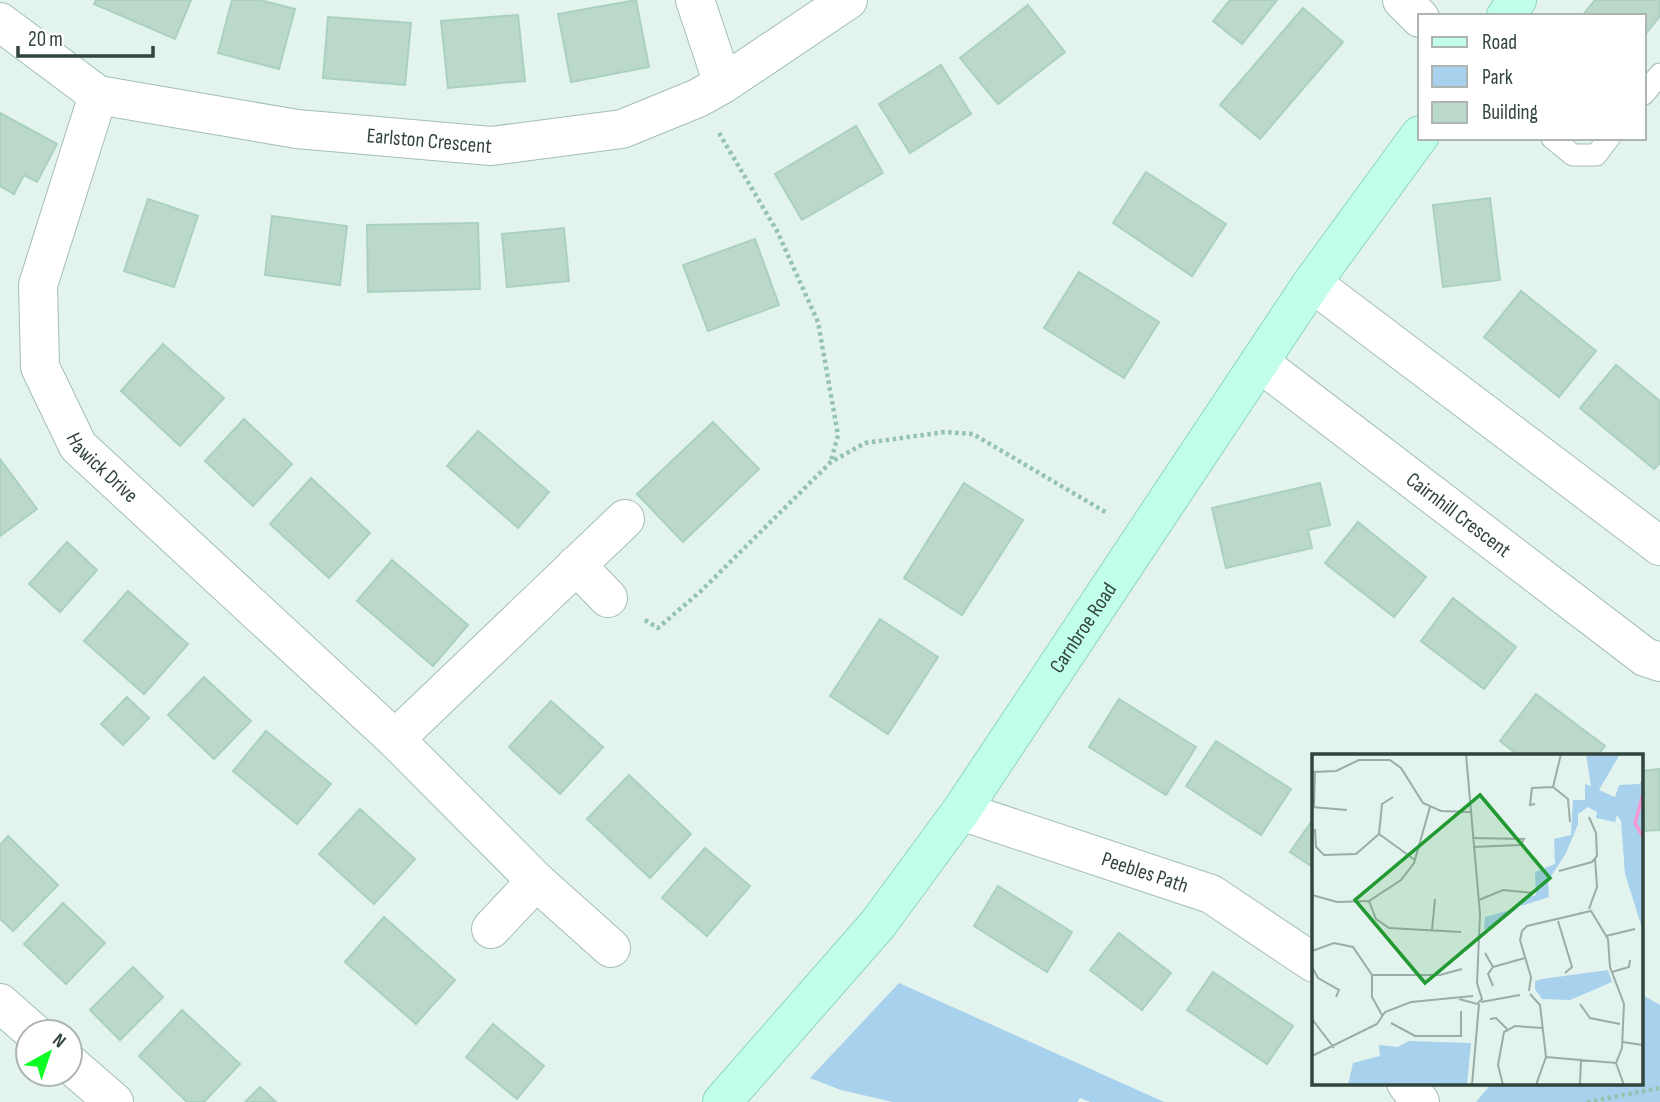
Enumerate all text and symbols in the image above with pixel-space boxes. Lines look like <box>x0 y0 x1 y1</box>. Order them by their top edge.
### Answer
scale bar <box>18 14 152 58</box>
legend <box>1418 14 1646 140</box>
text: 20 m <box>28 27 63 52</box>
text: Road <box>1482 30 1517 55</box>
text: Park <box>1482 65 1513 90</box>
text: Building <box>1482 100 1538 125</box>
street label: Earlston Crescent <box>366 123 493 159</box>
street label: Hawick Drive <box>60 429 143 508</box>
street label: Cairnhill Crescent <box>1401 467 1516 563</box>
street label: Carnbroe Road <box>1044 578 1122 678</box>
inset map <box>1312 754 1642 1084</box>
street label: Peebles Path <box>1098 847 1192 899</box>
north arrow <box>14 1018 84 1088</box>
text: N <box>48 1029 70 1053</box>

